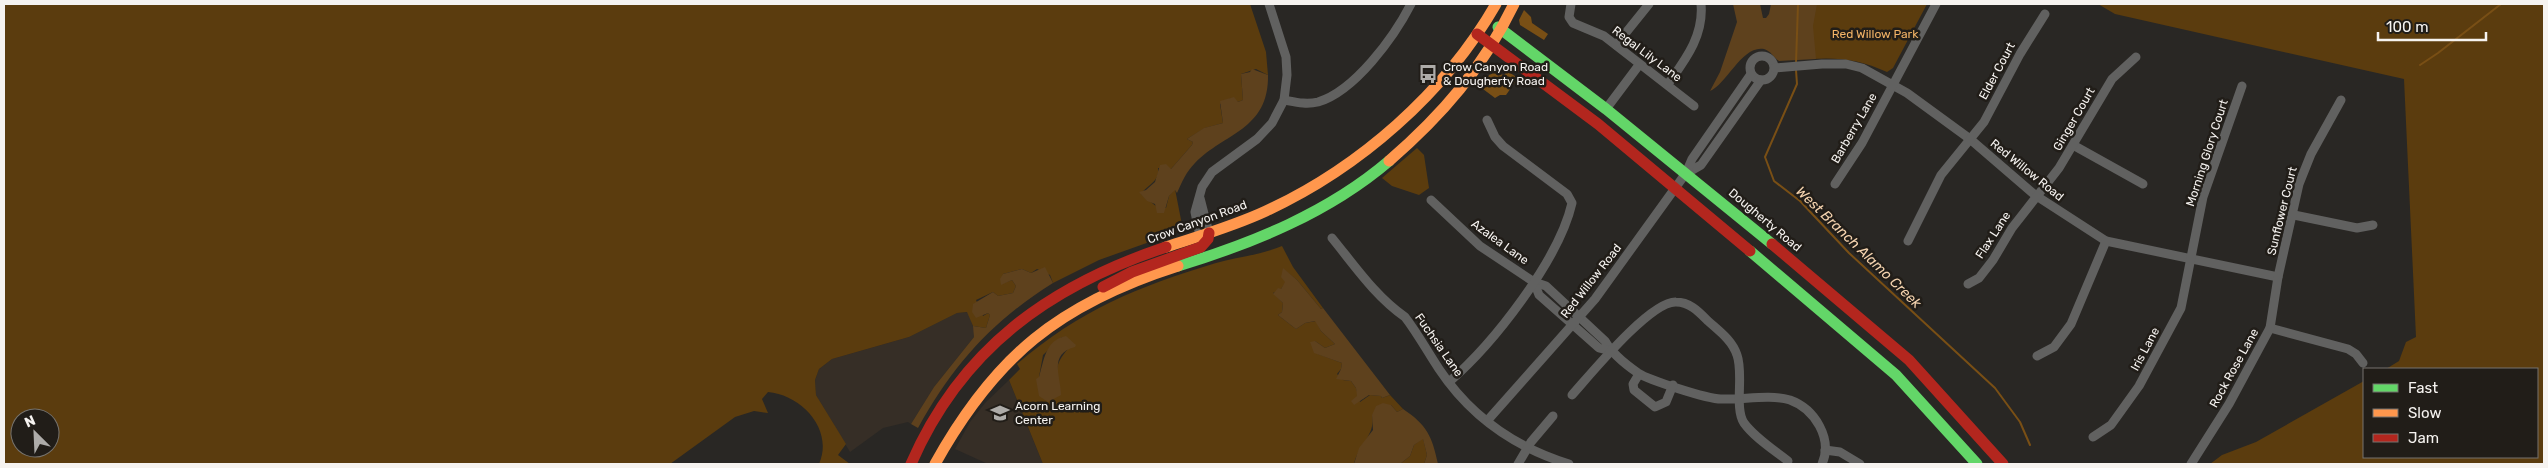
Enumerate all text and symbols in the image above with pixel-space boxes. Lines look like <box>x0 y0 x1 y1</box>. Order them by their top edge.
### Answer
scale bar <box>2378 10 2486 42</box>
text: 100 m <box>2386 18 2428 36</box>
street label: Regal Lily Lane <box>1610 23 1685 85</box>
park label: Red Willow Park <box>1832 27 1919 41</box>
street label: Elder Court <box>1976 40 2018 102</box>
place label: Crow Canyon Road & Dougherty Road <box>1443 60 1548 88</box>
bus stop icon: Crow Canyon Road & Dougherty Road <box>1417 63 1439 85</box>
street label: Ginger Court <box>2050 85 2098 153</box>
street label: Barberry Lane <box>1828 90 1880 166</box>
street label: Morning Glory Court <box>2183 97 2231 208</box>
street label: Red Willow Road <box>1988 136 2066 204</box>
street label: Sunflower Court <box>2264 165 2300 257</box>
water label: West Branch Alamo Creek <box>1792 183 1926 312</box>
street label: Dougherty Road <box>1726 186 1804 254</box>
street label: Crow Canyon Road <box>1145 197 1249 247</box>
street label: Flax Lane <box>1973 209 2014 261</box>
street label: Azalea Lane <box>1469 217 1532 268</box>
street label: Red Willow Road <box>1558 241 1624 321</box>
street label: Fuchsia Lane <box>1412 311 1466 380</box>
street label: Iris Lane <box>2128 325 2162 373</box>
street label: Rock Rose Lane <box>2207 326 2262 410</box>
legend <box>2363 368 2538 458</box>
text: Fast <box>2408 379 2438 397</box>
place label: Acorn Learning Center <box>1015 399 1100 427</box>
school or university icon: Acorn Learning Center <box>989 402 1011 424</box>
text: Slow <box>2408 404 2441 422</box>
north arrow <box>10 408 60 458</box>
text: N <box>22 412 38 431</box>
text: Jam <box>2408 429 2439 447</box>

